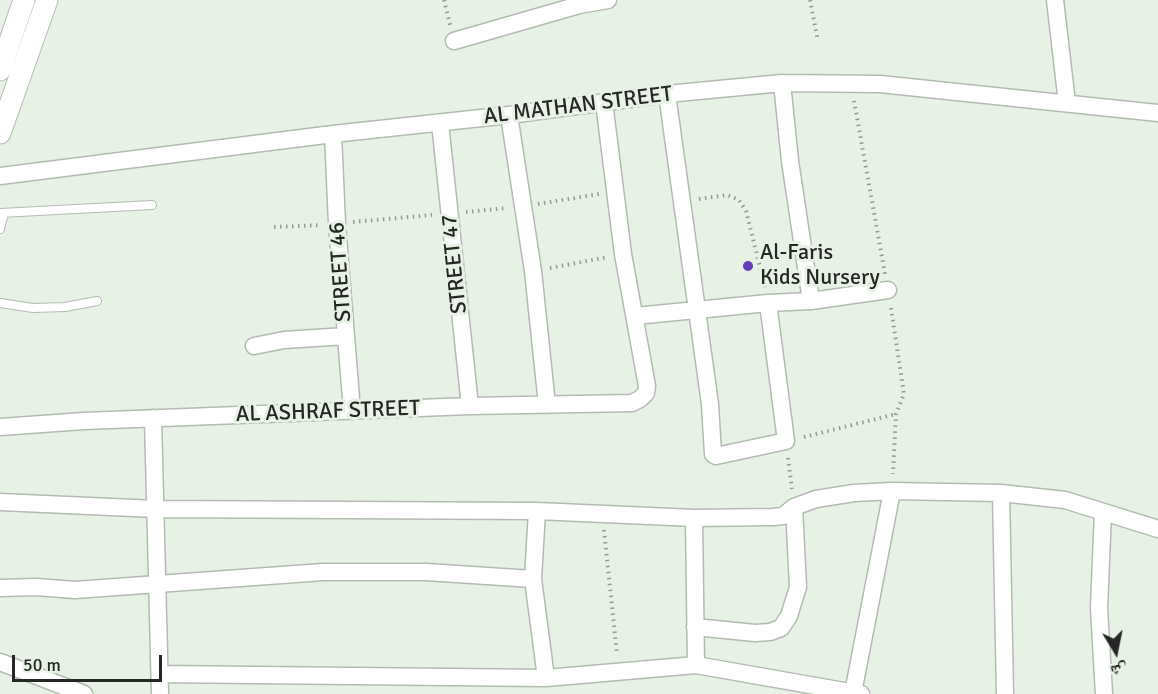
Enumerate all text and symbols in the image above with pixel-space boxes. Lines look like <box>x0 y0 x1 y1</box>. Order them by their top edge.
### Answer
street label: AL MATHAN STREET <box>482 81 674 131</box>
street label: STREET 47 <box>437 213 473 315</box>
street label: STREET 46 <box>324 221 358 323</box>
place label: Al-Faris Kids Nursery <box>760 240 880 292</box>
marker: Al-Faris Kids Nursery <box>741 259 755 273</box>
street label: AL ASHRAF STREET <box>235 396 421 428</box>
north arrow <box>1086 622 1146 682</box>
scale bar <box>15 643 165 681</box>
text: 50 m <box>23 654 61 676</box>
text: ش <box>1109 658 1129 681</box>

